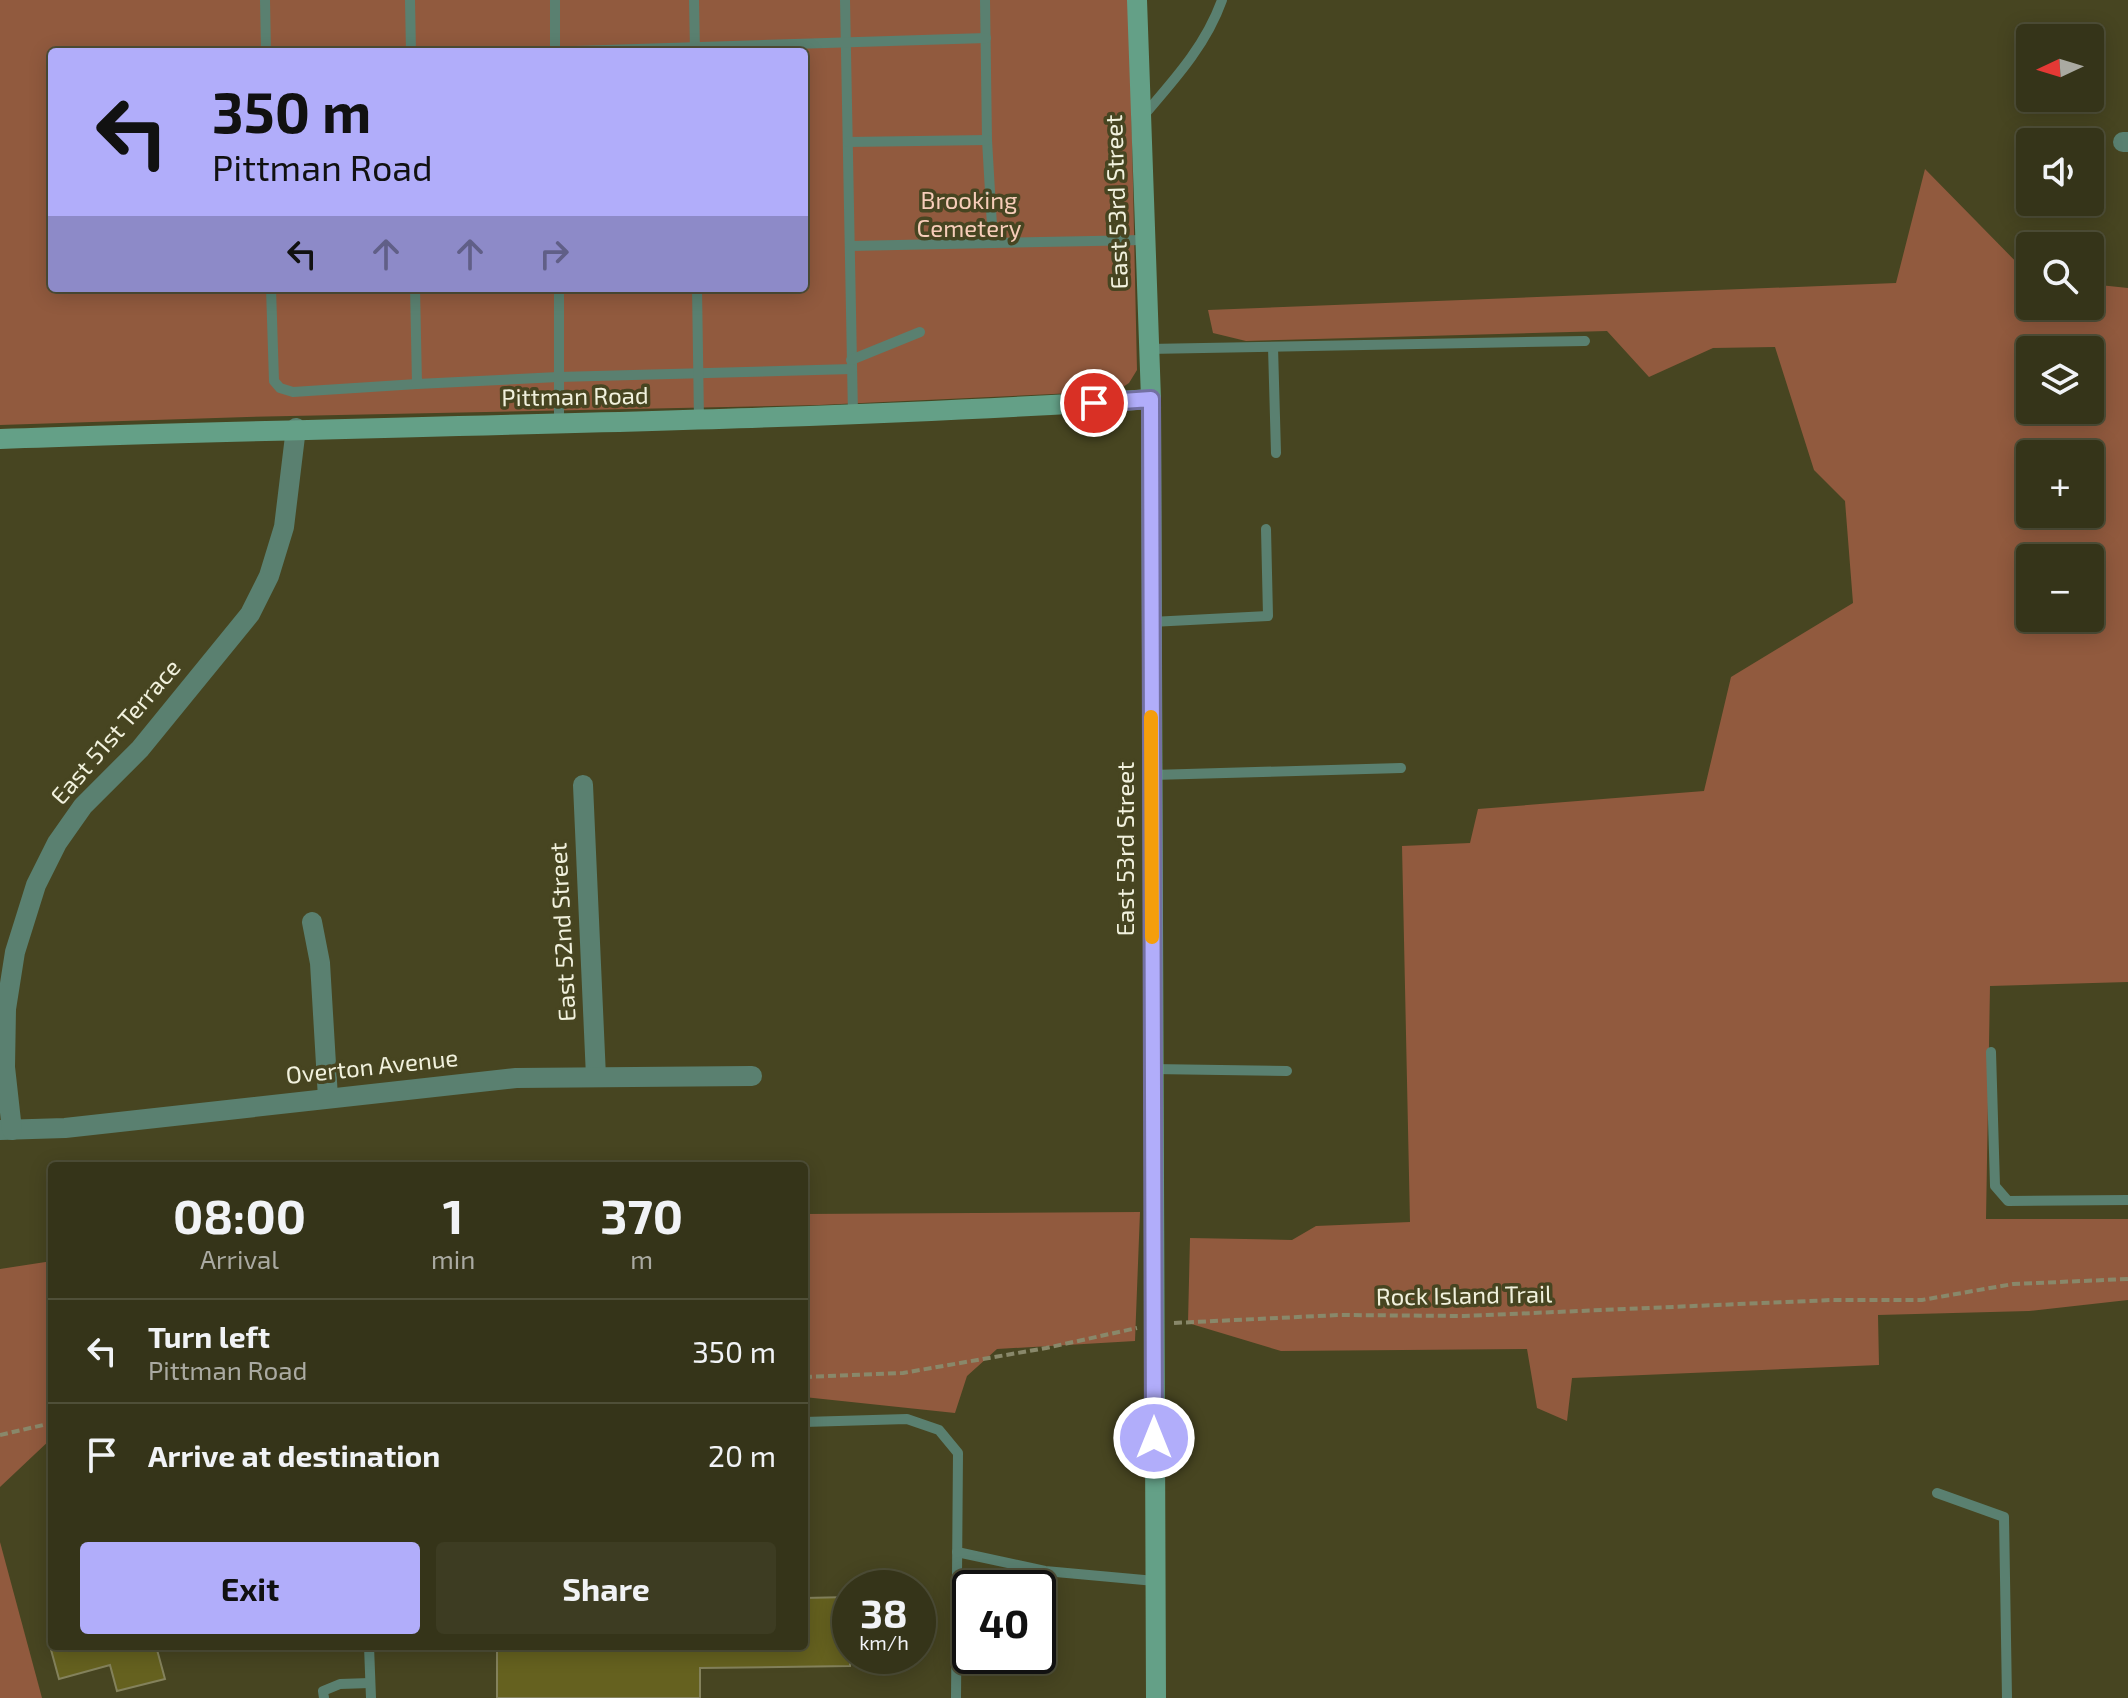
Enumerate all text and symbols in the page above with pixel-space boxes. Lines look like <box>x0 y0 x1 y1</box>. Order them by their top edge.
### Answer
north arrow <box>2016 24 2104 112</box>
map controls <box>2016 24 2104 632</box>
text: 350 m <box>212 77 371 144</box>
icon: left <box>80 80 184 184</box>
street label: East 53rd Street <box>1098 114 1133 290</box>
button: sound <box>2016 128 2104 216</box>
text: Pittman Road <box>212 145 433 188</box>
park label: Brooking Cemetery <box>917 185 1022 242</box>
icon: left <box>280 232 324 276</box>
icon: ahead <box>364 232 408 276</box>
icon: ahead <box>448 232 492 276</box>
icon: right <box>532 232 576 276</box>
button: search <box>2016 232 2104 320</box>
button: layers <box>2016 336 2104 424</box>
pin <box>1060 369 1128 437</box>
street label: Pittman Road <box>501 380 649 411</box>
icon: arrive <box>1072 381 1116 425</box>
button: + <box>2016 440 2104 528</box>
button: − <box>2016 544 2104 632</box>
street label: East 51st Terrace <box>44 653 186 810</box>
street label: East 53rd Street <box>1110 762 1139 936</box>
street label: East 52nd Street <box>542 842 581 1022</box>
street label: Overton Avenue <box>284 1042 459 1089</box>
text: 08:00 <box>173 1186 306 1244</box>
text: 1 <box>443 1186 464 1244</box>
text: 370 <box>600 1186 683 1244</box>
text: Arrival <box>200 1243 279 1274</box>
text: min <box>431 1243 475 1274</box>
text: m <box>630 1243 653 1274</box>
street label: Rock Island Trail <box>1376 1278 1552 1311</box>
text: Turn left <box>148 1318 270 1354</box>
icon: left <box>80 1329 124 1373</box>
text: 350 m <box>692 1333 776 1369</box>
text: Pittman Road <box>148 1354 307 1385</box>
position arrow <box>1112 1396 1196 1480</box>
icon: arrive <box>80 1433 124 1477</box>
text: Arrive at destination <box>148 1437 440 1473</box>
text: 20 m <box>708 1437 776 1473</box>
button: Exit <box>80 1542 420 1634</box>
button: Share <box>436 1542 776 1634</box>
speed limit sign: 40 <box>952 1570 1056 1674</box>
text: 38 <box>860 1588 908 1636</box>
text: km/h <box>859 1630 909 1654</box>

